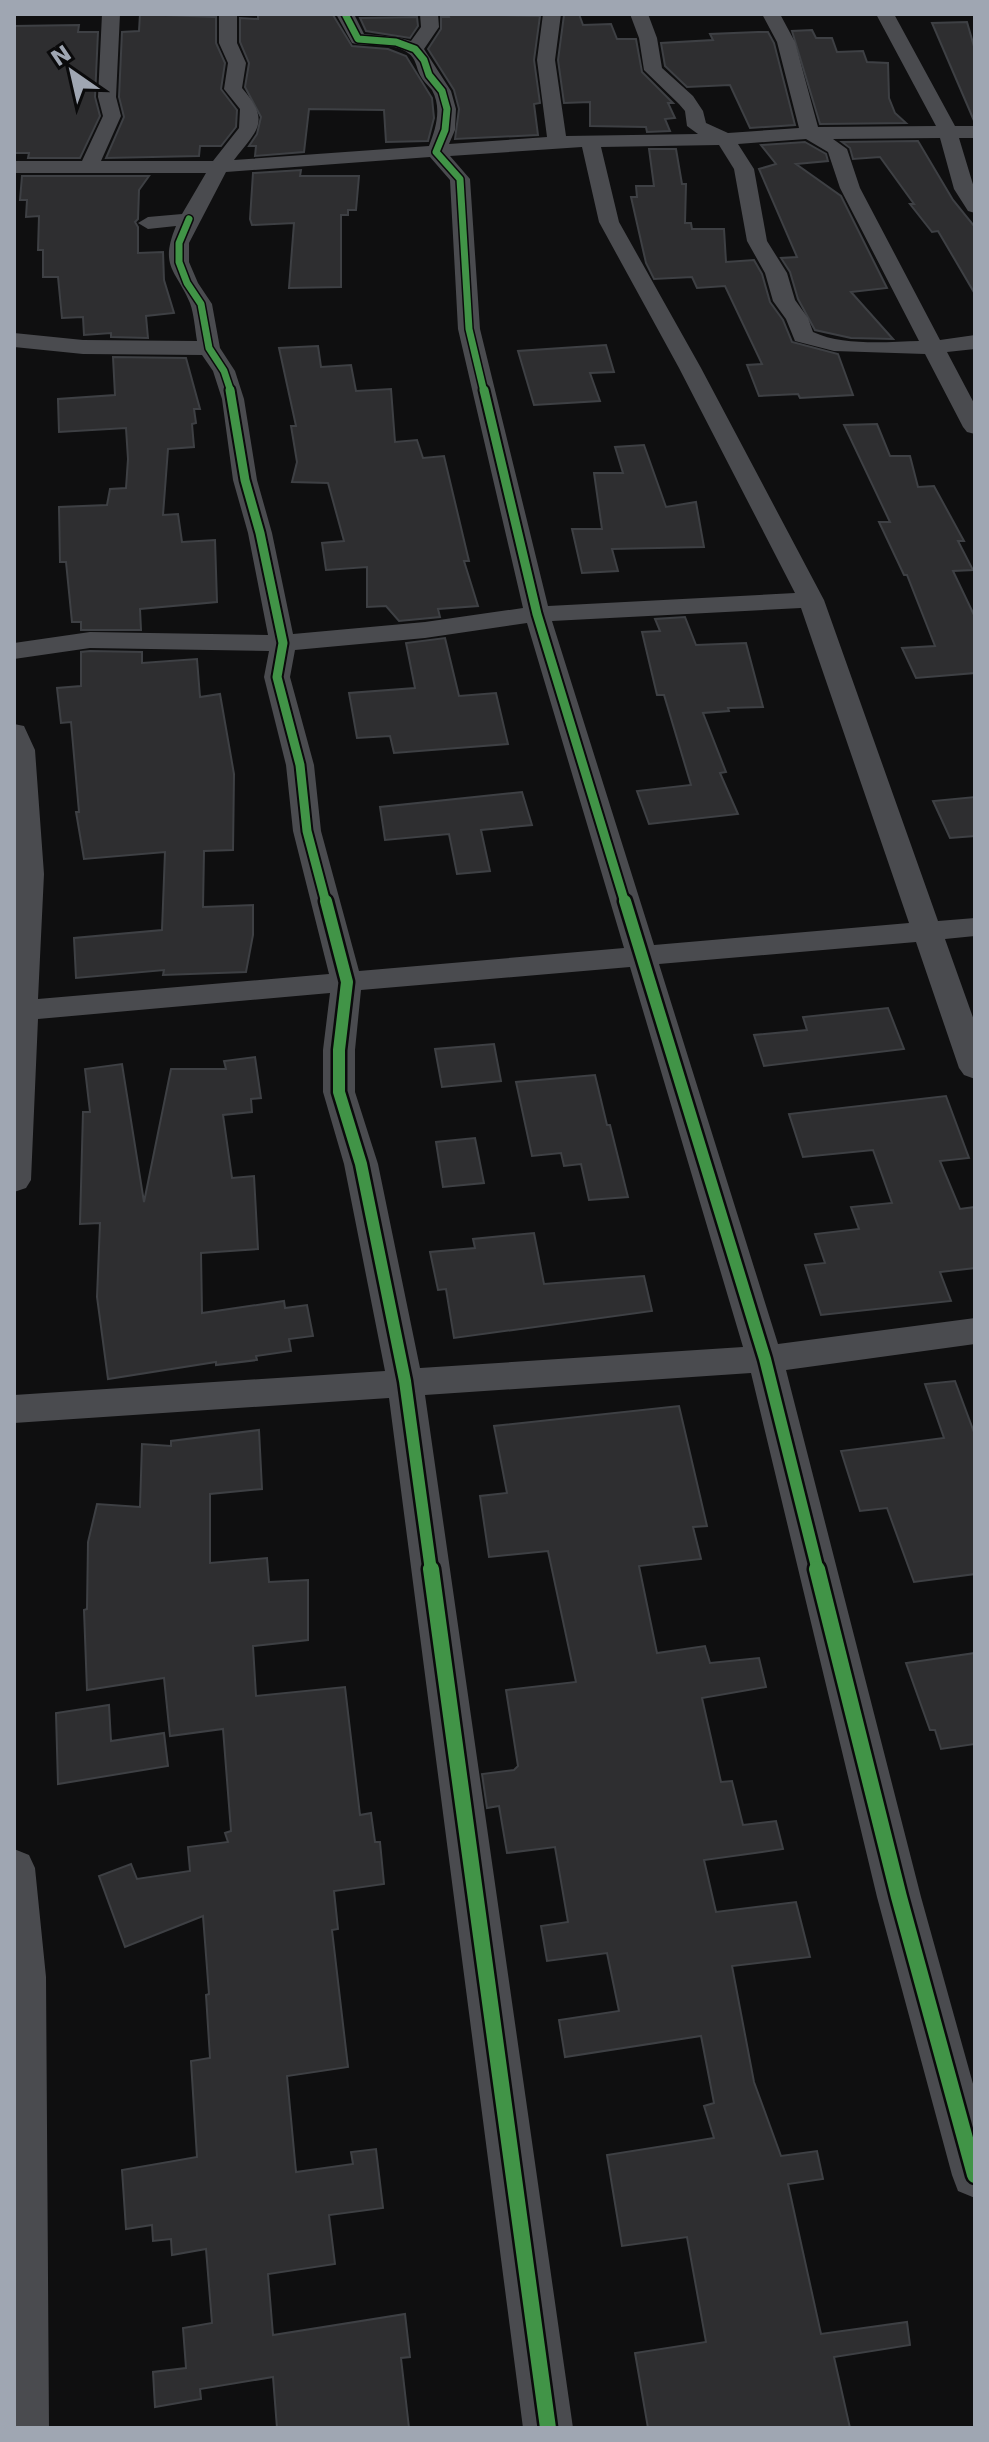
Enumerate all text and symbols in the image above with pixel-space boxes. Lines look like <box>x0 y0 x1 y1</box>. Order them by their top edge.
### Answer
north arrow <box>32 32 112 112</box>
text: N <box>46 40 76 71</box>

